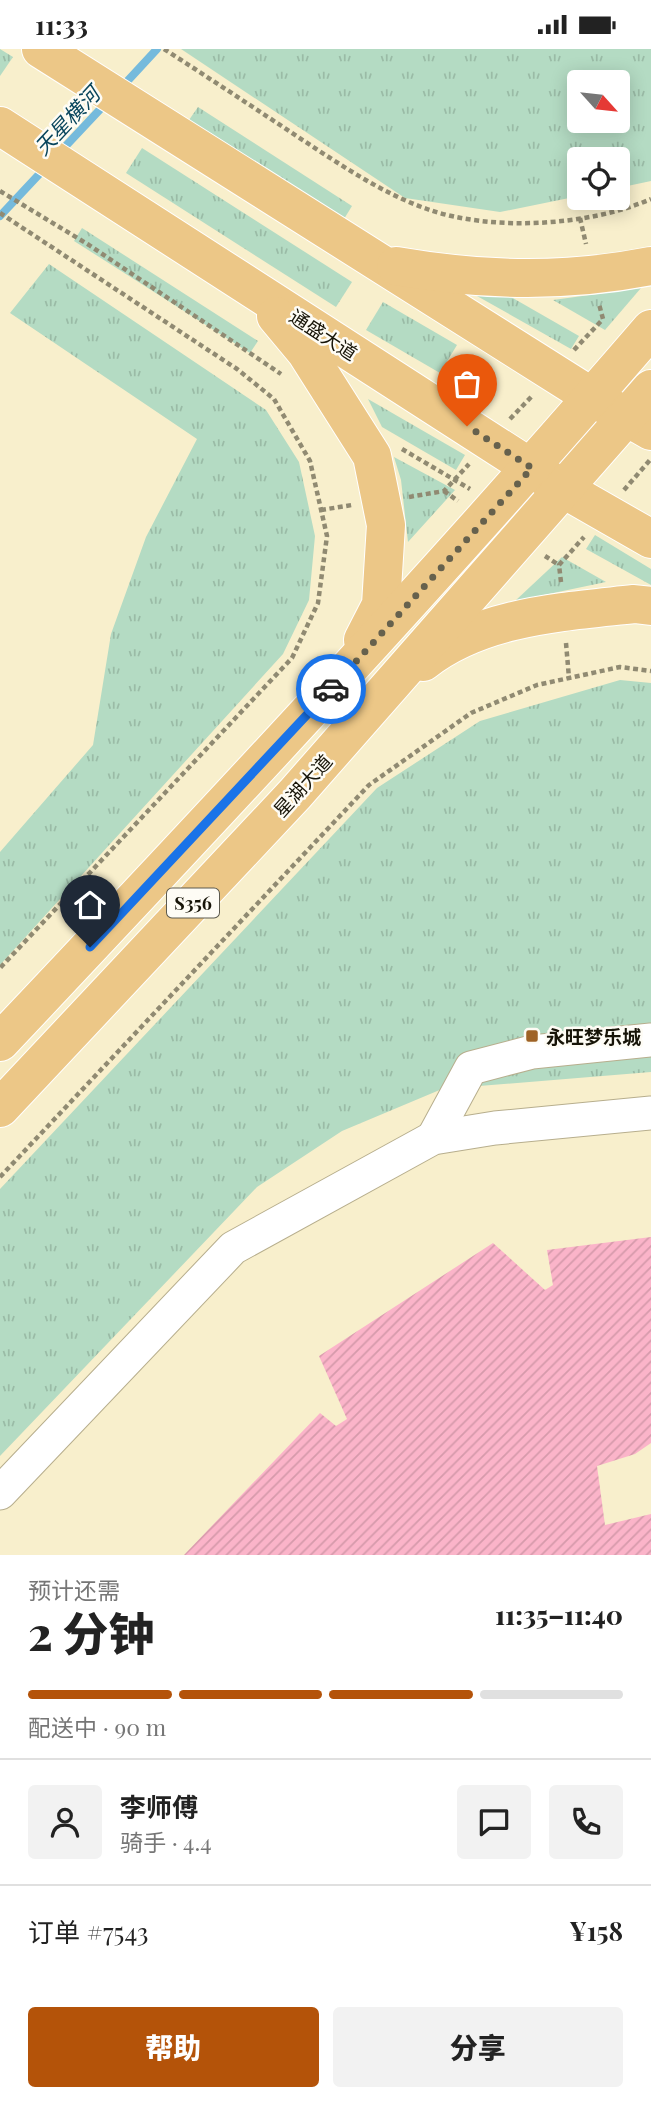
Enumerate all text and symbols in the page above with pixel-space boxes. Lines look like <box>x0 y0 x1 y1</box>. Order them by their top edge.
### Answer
text: 11:33 <box>35 7 88 42</box>
north arrow <box>567 70 630 133</box>
map controls <box>567 70 630 210</box>
water label: 天星横河 <box>27 77 108 160</box>
button: locate <box>567 147 630 210</box>
street label: 通盛大道 <box>285 302 363 366</box>
pin <box>437 354 497 426</box>
icon: bag <box>448 365 486 403</box>
courier <box>296 654 366 724</box>
icon: car <box>312 670 350 708</box>
street label: 星湖大道 <box>267 748 337 822</box>
pin <box>60 875 120 947</box>
icon: home <box>71 886 109 924</box>
road number: S356 <box>167 889 219 917</box>
place label: 永旺梦乐城 <box>546 1023 641 1049</box>
marker: 永旺梦乐城 <box>524 1028 540 1044</box>
text: 预计还需 <box>28 1574 120 1605</box>
text: 11:35–11:40 <box>495 1597 623 1632</box>
text: 2 分钟 <box>28 1601 155 1663</box>
text: 配送中 · 90 m <box>28 1711 166 1742</box>
button: person <box>28 1785 102 1859</box>
button: chat <box>457 1785 531 1859</box>
button: phone <box>549 1785 623 1859</box>
text: 李师傅 <box>120 1789 198 1824</box>
text: 骑手 · 4.4 <box>120 1826 212 1857</box>
text: ¥158 <box>569 1913 623 1948</box>
text: 订单 #7543 <box>28 1914 148 1949</box>
button: 帮助 <box>28 2007 319 2087</box>
button: 分享 <box>333 2007 623 2087</box>

